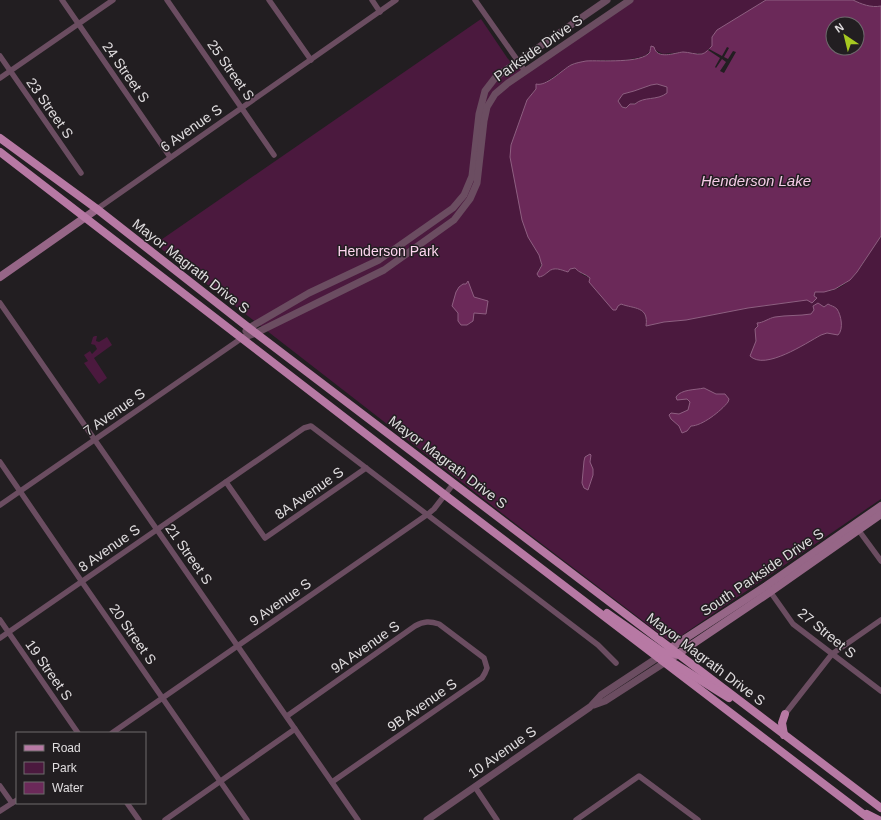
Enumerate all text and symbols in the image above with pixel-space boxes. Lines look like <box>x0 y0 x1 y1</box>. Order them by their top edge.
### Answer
street label: Parkside Drive S <box>491 12 585 84</box>
north arrow <box>825 16 865 56</box>
text: N <box>833 21 846 35</box>
street label: 25 Street S <box>204 37 258 103</box>
street label: 24 Street S <box>99 39 153 105</box>
street label: 23 Street S <box>23 75 77 141</box>
street label: 6 Avenue S <box>157 101 225 155</box>
water label: Henderson Lake <box>701 172 811 189</box>
street label: Mayor Magrath Drive S <box>129 215 253 317</box>
park label: Henderson Park <box>337 243 440 259</box>
street label: 7 Avenue S <box>80 385 148 439</box>
street label: Mayor Magrath Drive S <box>386 412 510 512</box>
street label: 8A Avenue S <box>272 464 346 522</box>
street label: 8 Avenue S <box>75 521 143 575</box>
street label: 21 Street S <box>162 521 216 587</box>
street label: South Parkside Drive S <box>698 525 826 619</box>
street label: 9 Avenue S <box>246 575 314 629</box>
street label: 20 Street S <box>106 601 160 667</box>
street label: 27 Street S <box>795 605 859 661</box>
street label: Mayor Magrath Drive S <box>644 609 768 709</box>
street label: 9A Avenue S <box>328 618 402 676</box>
street label: 19 Street S <box>22 637 76 703</box>
street label: 9B Avenue S <box>384 675 460 735</box>
street label: 10 Avenue S <box>465 723 539 781</box>
legend <box>16 732 146 804</box>
text: Road <box>52 741 81 755</box>
text: Park <box>52 761 78 775</box>
text: Water <box>52 781 84 795</box>

